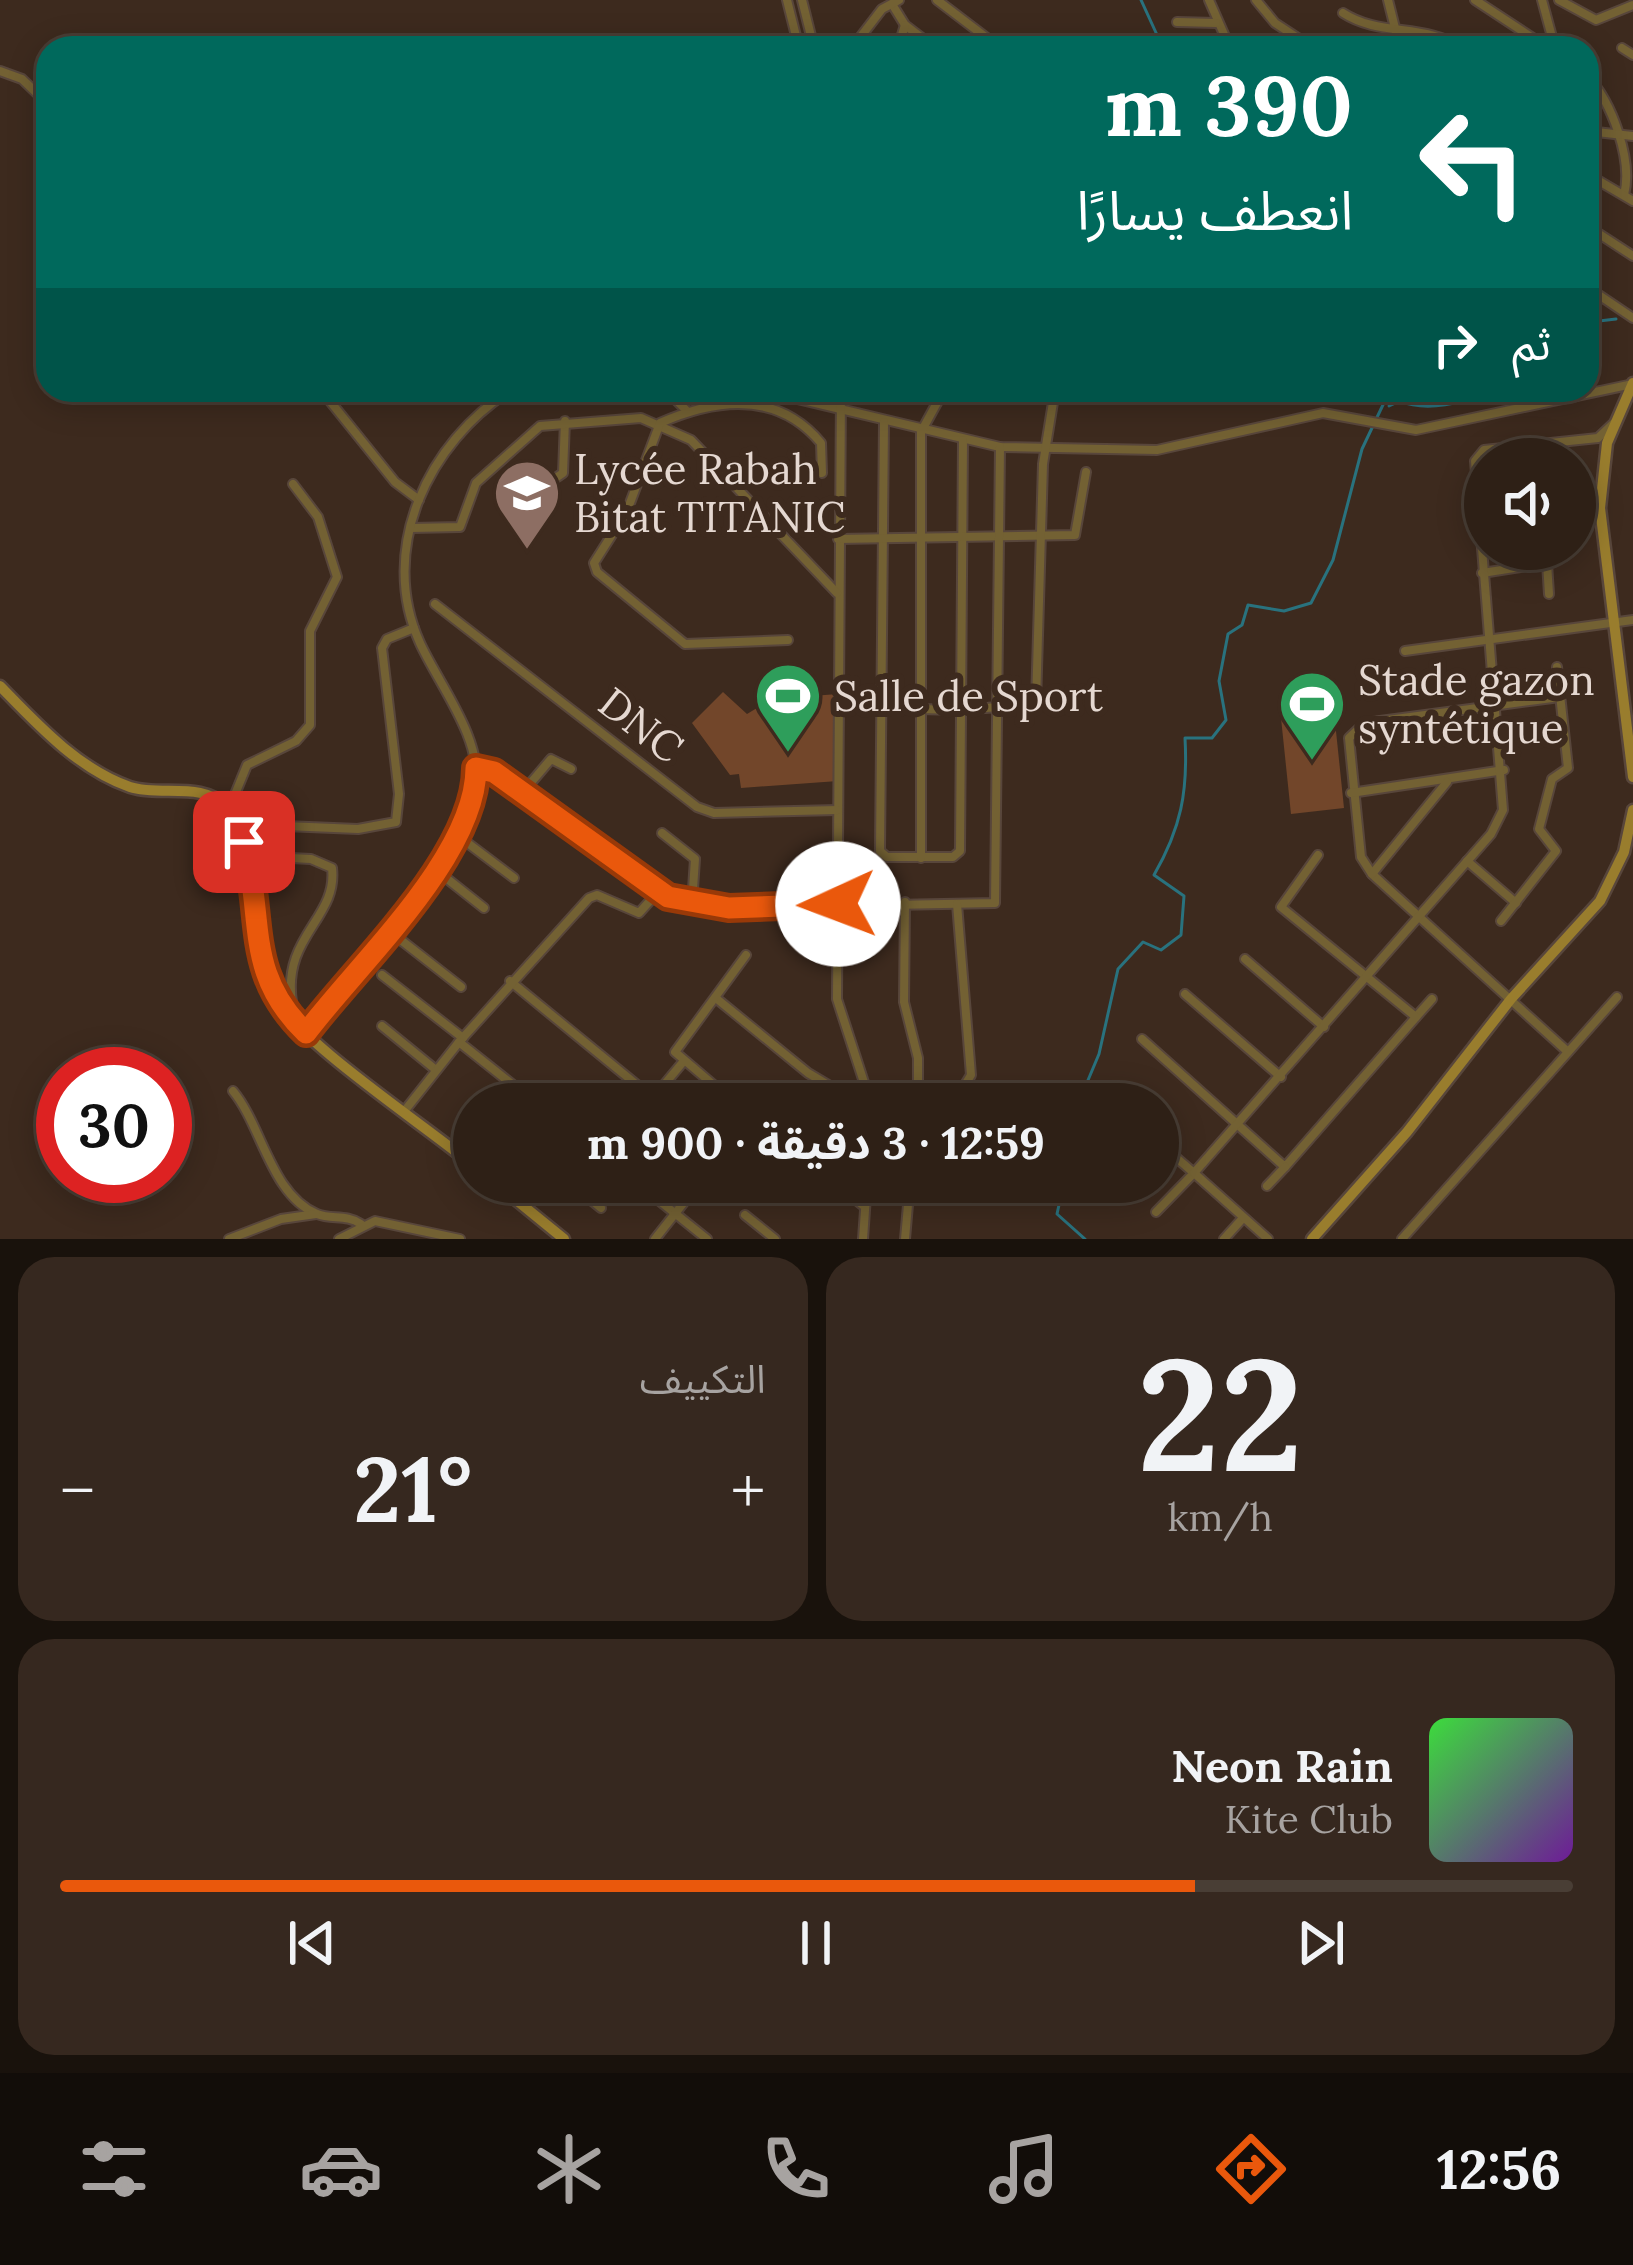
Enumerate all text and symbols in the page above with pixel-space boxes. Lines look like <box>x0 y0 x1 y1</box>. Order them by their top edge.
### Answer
text: 390 m <box>1105 51 1353 159</box>
icon: left <box>1395 84 1551 240</box>
text: انعطف يسارًا <box>1077 176 1353 245</box>
icon: right <box>1422 312 1488 378</box>
text: ثم <box>1512 315 1551 372</box>
map controls <box>1464 438 1596 570</box>
button: sound <box>1464 438 1596 570</box>
place label: Lycée Rabah Bitat TITANIC <box>574 442 845 544</box>
school or university icon: Lycée Rabah Bitat TITANIC <box>492 458 562 552</box>
place label: Stade gazon syntétique <box>1358 653 1595 755</box>
sports icon: Salle de Sport <box>753 661 823 755</box>
place label: Salle de Sport <box>834 669 1104 723</box>
sports icon: Stade gazon syntétique <box>1277 669 1347 763</box>
street label: DNC <box>588 675 694 775</box>
pin <box>193 791 295 893</box>
icon: arrive <box>211 809 277 875</box>
position arrow <box>775 841 901 967</box>
speed limit sign: 30 <box>36 1047 192 1203</box>
text: 12:59 · 3 دقيقة · 900 m <box>587 1114 1045 1171</box>
text: 22 <box>1137 1314 1303 1514</box>
text: التكييف <box>640 1354 766 1404</box>
text: 21° <box>353 1431 472 1547</box>
text: − <box>60 1448 95 1532</box>
text: + <box>731 1448 765 1532</box>
text: km/h <box>1168 1492 1273 1542</box>
text: Neon Rain <box>1171 1737 1393 1794</box>
text: Kite Club <box>1224 1794 1393 1844</box>
icon: previous <box>279 1910 345 1976</box>
icon: pause <box>783 1910 849 1976</box>
icon: next <box>1288 1910 1354 1976</box>
icon: filters <box>72 2127 156 2211</box>
icon: car <box>299 2127 383 2211</box>
icon: climate <box>527 2127 611 2211</box>
icon: phone <box>754 2127 838 2211</box>
icon: music <box>982 2127 1066 2211</box>
icon: directions <box>1209 2127 1293 2211</box>
text: 12:56 <box>1437 2135 1561 2204</box>

